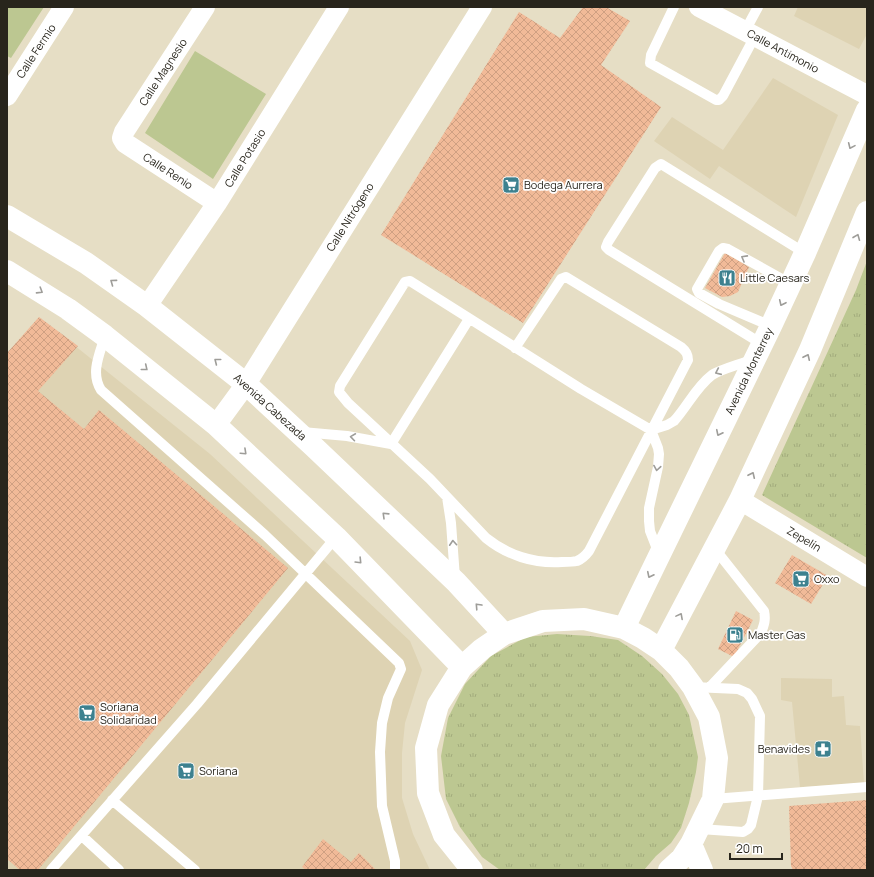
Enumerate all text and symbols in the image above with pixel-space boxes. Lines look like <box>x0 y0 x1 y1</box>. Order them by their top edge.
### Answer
street label: Calle Fermio <box>12 20 59 81</box>
street label: Calle Antimonio <box>745 25 822 76</box>
street label: Calle Magnesio <box>135 35 190 108</box>
street label: Calle Potasio <box>221 125 269 190</box>
one-way arrow <box>848 142 856 149</box>
street label: Calle Renio <box>140 149 196 193</box>
supermarket icon: Bodega Aurrera <box>501 175 521 195</box>
place label: Bodega Aurrera <box>524 177 603 192</box>
street label: Calle Nitrógeno <box>322 179 377 254</box>
one-way arrow <box>852 234 860 241</box>
one-way arrow <box>741 256 748 263</box>
restaurant icon: Little Caesars <box>717 268 737 288</box>
place label: Little Caesars <box>740 270 810 285</box>
one-way arrow <box>111 280 118 287</box>
one-way arrow <box>36 287 43 294</box>
one-way arrow <box>779 299 787 307</box>
street label: Avenida Monterrey <box>721 325 776 417</box>
one-way arrow <box>802 354 810 362</box>
one-way arrow <box>214 359 221 366</box>
one-way arrow <box>140 364 148 371</box>
one-way arrow <box>715 368 722 376</box>
street label: Avenida Cabezada <box>231 370 310 443</box>
one-way arrow <box>716 428 724 436</box>
one-way arrow <box>350 433 356 442</box>
one-way arrow <box>239 447 247 455</box>
one-way arrow <box>653 465 662 471</box>
one-way arrow <box>747 472 755 479</box>
one-way arrow <box>382 512 390 519</box>
street label: Zepelín <box>784 522 824 555</box>
one-way arrow <box>448 540 457 546</box>
one-way arrow <box>354 556 362 564</box>
supermarket icon: Oxxo <box>791 569 811 589</box>
one-way arrow <box>647 571 655 578</box>
place label: Oxxo <box>814 571 840 586</box>
one-way arrow <box>475 603 483 611</box>
one-way arrow <box>675 612 683 620</box>
fuel station icon: Master Gas <box>725 625 745 645</box>
place label: Master Gas <box>748 627 806 642</box>
place label: Soriana Solidaridad <box>100 699 157 727</box>
supermarket icon: Soriana Solidaridad <box>77 703 97 723</box>
pharmacy icon: Benavides <box>813 739 833 759</box>
place label: Benavides <box>758 741 810 756</box>
supermarket icon: Soriana <box>176 761 196 781</box>
place label: Soriana <box>199 763 238 778</box>
scale bar <box>730 835 782 861</box>
text: 20 m <box>736 840 763 857</box>

